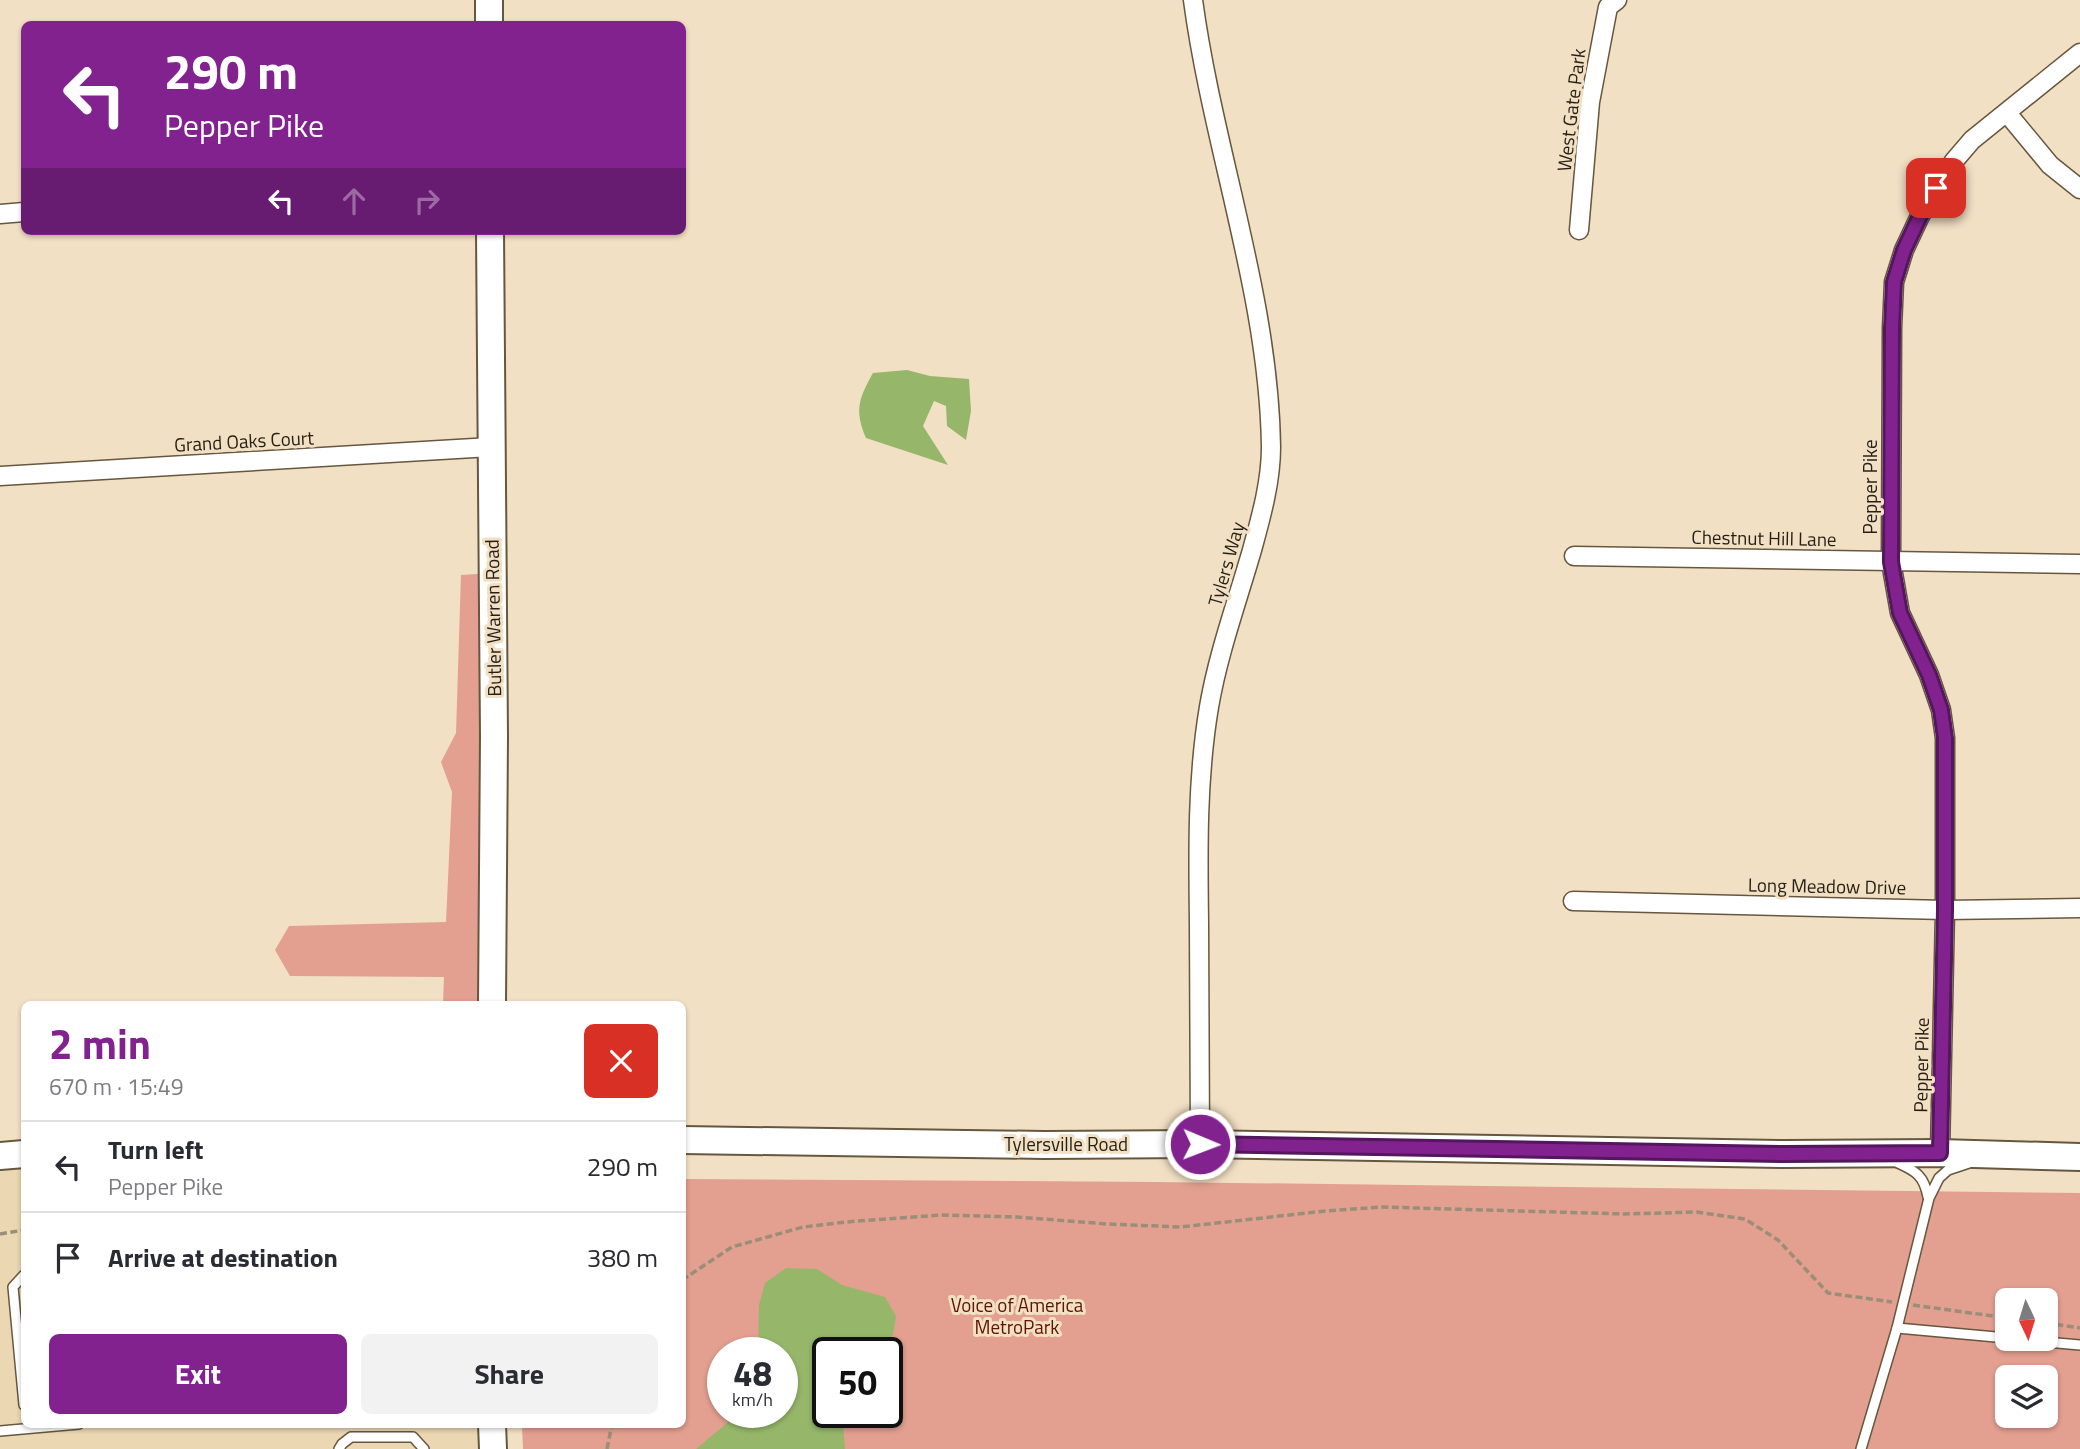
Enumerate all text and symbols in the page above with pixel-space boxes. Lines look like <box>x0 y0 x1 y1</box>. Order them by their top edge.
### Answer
text: 290 m <box>164 33 298 108</box>
street label: West Gate Park <box>1549 47 1592 173</box>
icon: left <box>49 49 140 140</box>
text: Pepper Pike <box>164 101 324 149</box>
pin <box>1906 158 1966 218</box>
icon: arrive <box>1917 169 1955 207</box>
icon: left <box>262 182 300 220</box>
icon: ahead <box>335 182 373 220</box>
icon: right <box>408 182 446 220</box>
street label: Grand Oaks Court <box>173 422 315 459</box>
street label: Pepper Pike <box>1855 439 1884 535</box>
street label: Tylers Way <box>1200 518 1251 609</box>
street label: Chestnut Hill Lane <box>1691 522 1837 553</box>
street label: Butler Warren Road <box>477 539 508 697</box>
street label: Long Meadow Drive <box>1748 870 1906 901</box>
text: 2 min <box>49 1011 151 1075</box>
street label: Pepper Pike <box>1905 1017 1936 1113</box>
button: close <box>584 1024 658 1098</box>
text: 670 m · 15:49 <box>49 1069 184 1104</box>
position arrow <box>1163 1107 1237 1181</box>
street label: Tylersville Road <box>1004 1129 1128 1158</box>
text: Turn left <box>108 1130 203 1169</box>
text: 290 m <box>587 1147 658 1186</box>
icon: left <box>49 1148 87 1186</box>
text: Pepper Pike <box>108 1169 223 1204</box>
text: Arrive at destination <box>108 1238 338 1277</box>
text: 380 m <box>587 1238 658 1277</box>
icon: arrive <box>49 1239 87 1277</box>
north arrow <box>1995 1288 2058 1351</box>
map controls <box>1995 1288 2058 1428</box>
park label: Voice of America MetroPark <box>951 1290 1084 1341</box>
button: Exit <box>49 1334 347 1414</box>
button: Share <box>361 1334 658 1414</box>
speed limit sign: 50 <box>812 1337 903 1428</box>
text: 48 <box>733 1346 772 1400</box>
button: layers <box>1995 1365 2058 1428</box>
text: km/h <box>732 1386 773 1413</box>

